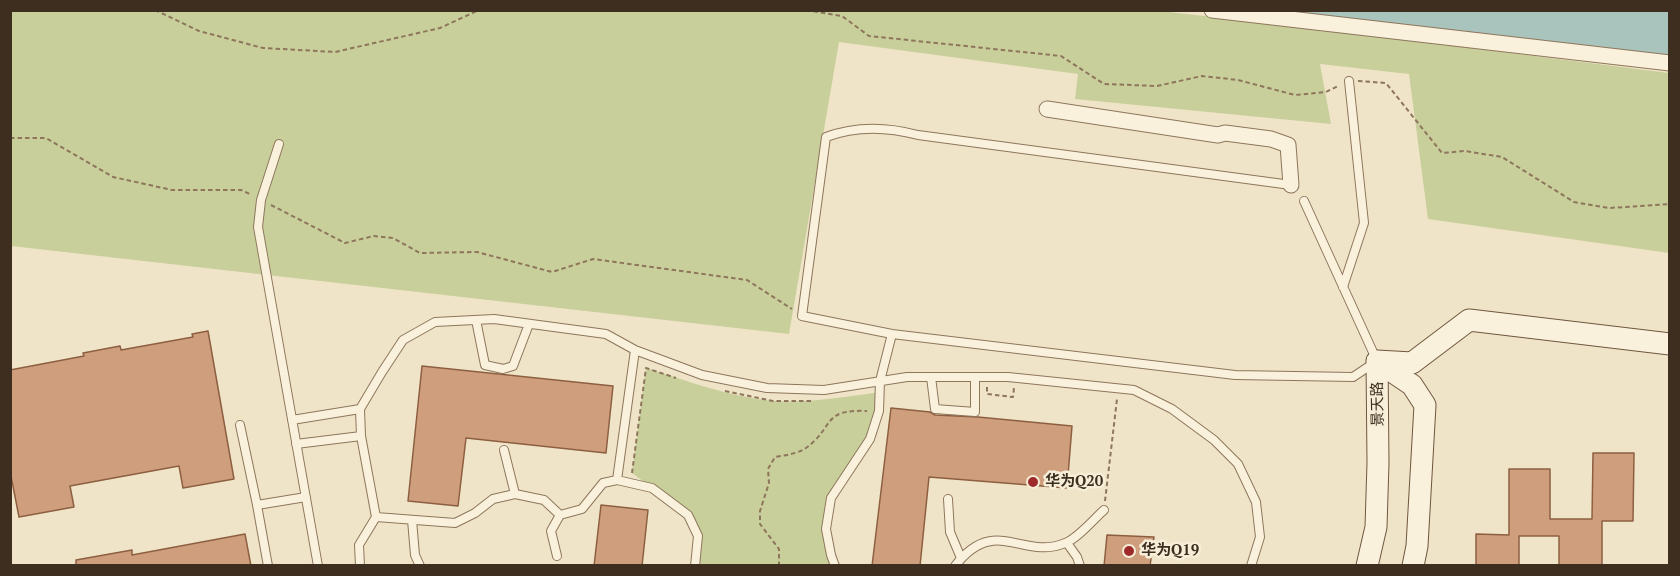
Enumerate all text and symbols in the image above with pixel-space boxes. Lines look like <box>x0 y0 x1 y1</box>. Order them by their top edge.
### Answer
street label: 景天路 <box>1369 381 1387 427</box>
place label: 华为Q20 <box>1045 473 1103 491</box>
marker: 华为Q20 <box>1026 475 1040 489</box>
place label: 华为Q19 <box>1141 542 1199 560</box>
marker: 华为Q19 <box>1122 544 1136 558</box>

